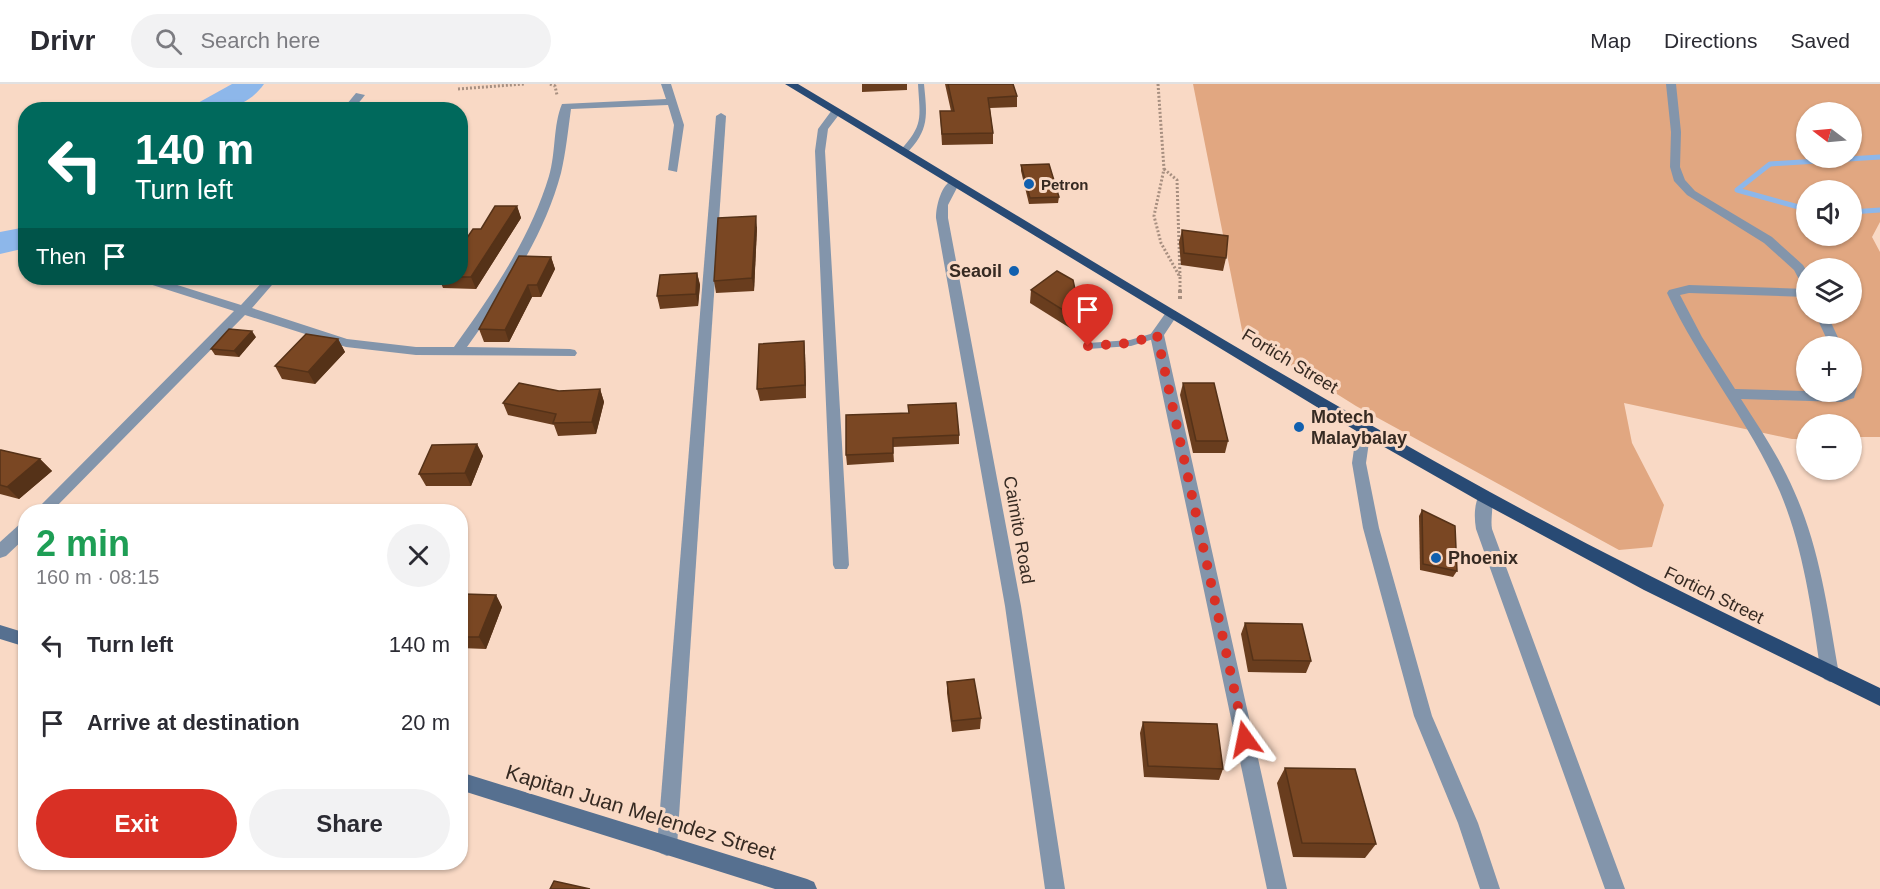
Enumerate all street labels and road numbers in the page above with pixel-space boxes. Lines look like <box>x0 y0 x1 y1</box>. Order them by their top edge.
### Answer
street label: Fortich Street <box>1239 325 1341 397</box>
street label: Caimito Road <box>1000 475 1038 585</box>
street label: Fortich Street <box>1661 562 1767 628</box>
street label: Kapitan Juan Melendez Street <box>503 760 779 864</box>

